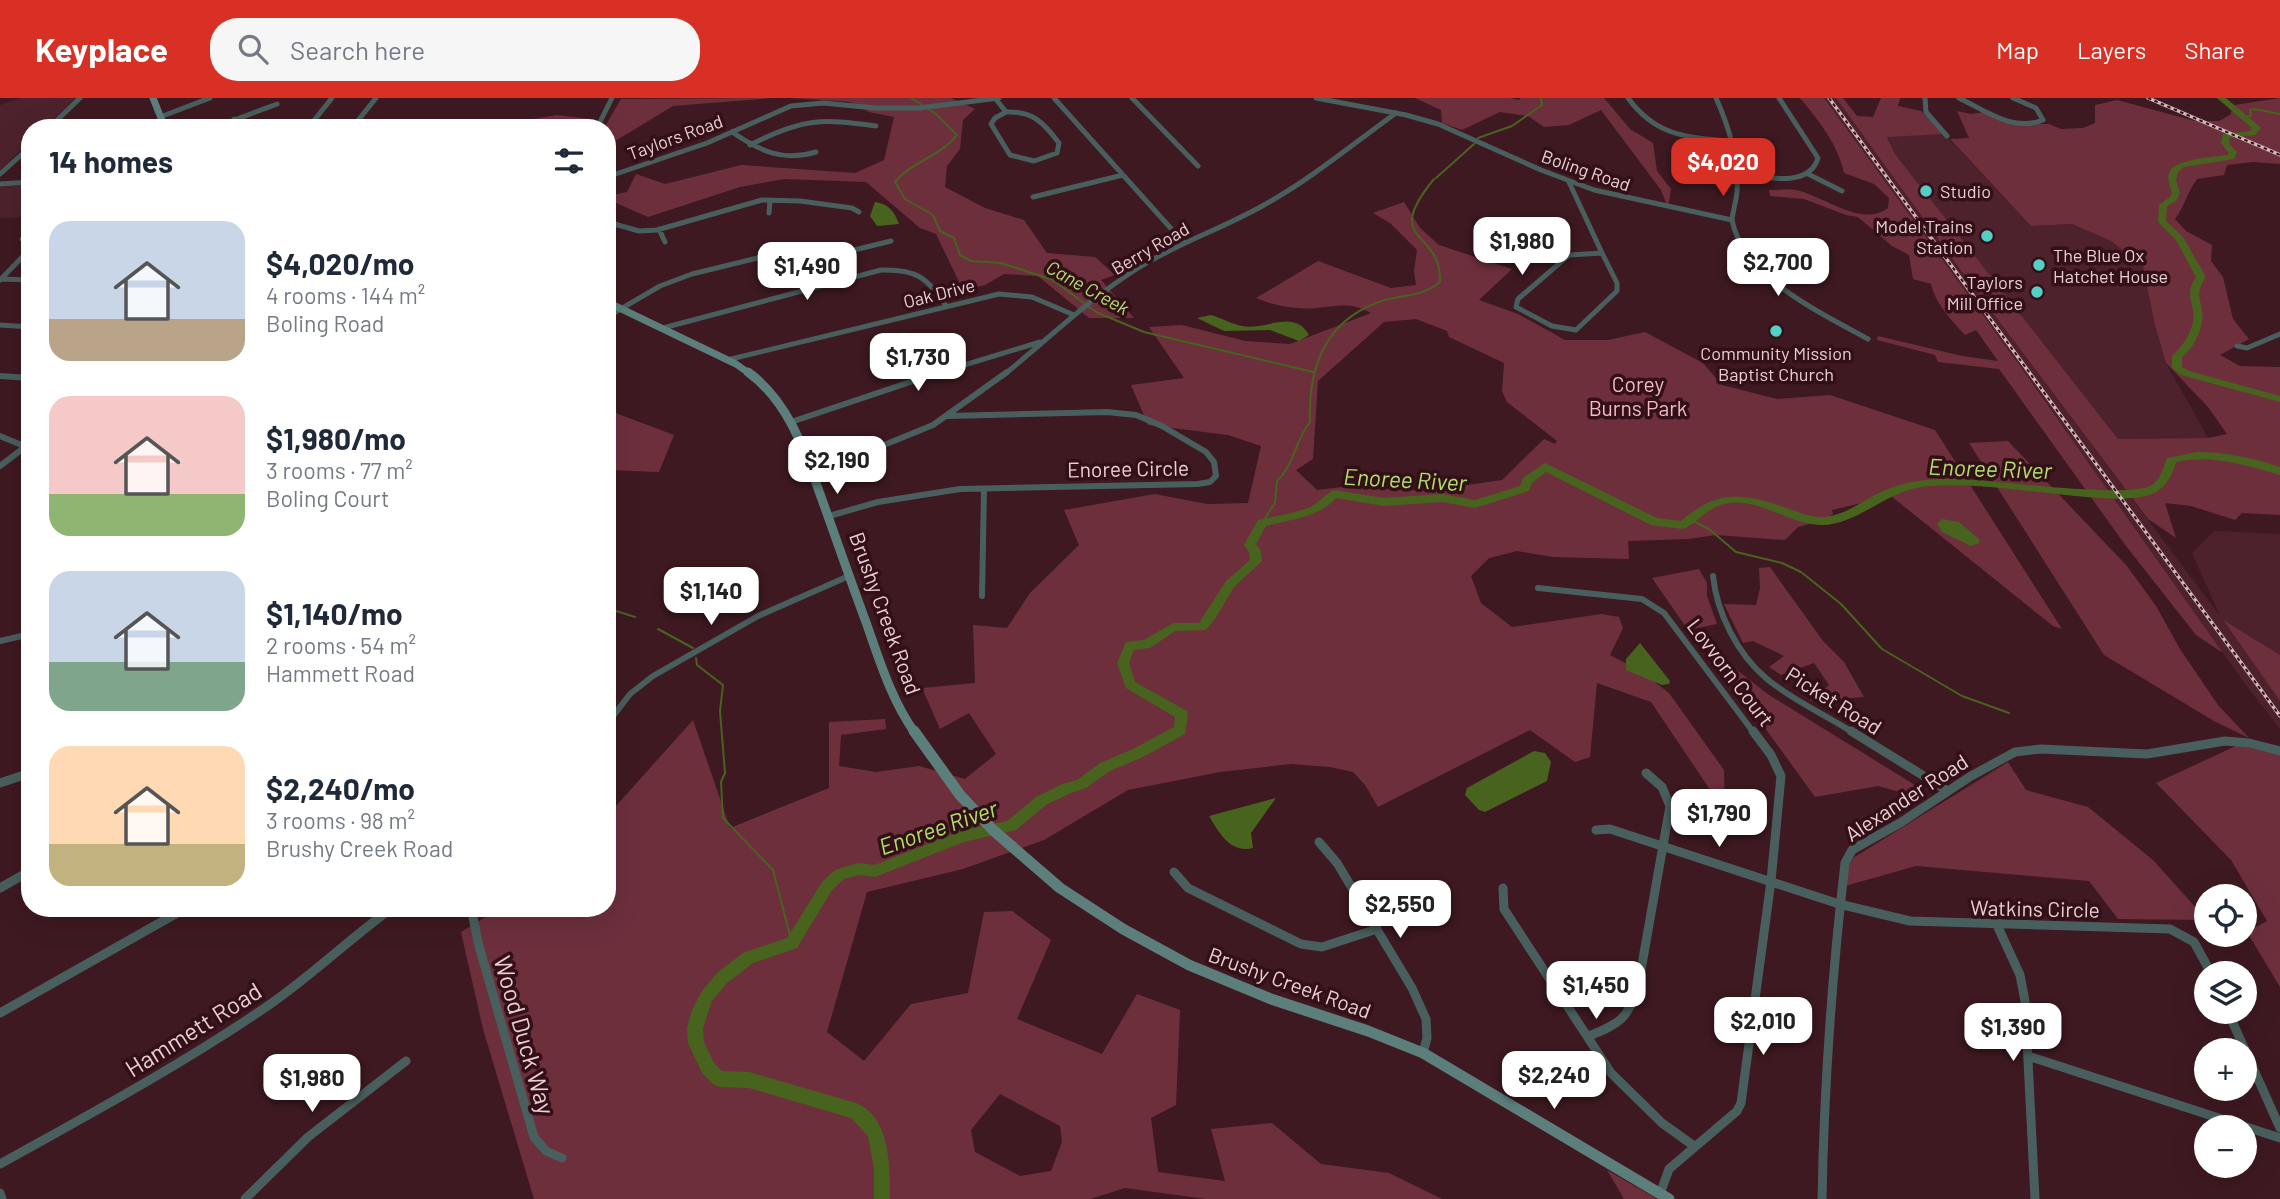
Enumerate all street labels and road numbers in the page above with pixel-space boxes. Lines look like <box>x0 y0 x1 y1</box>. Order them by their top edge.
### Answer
street label: Taylors Road <box>624 110 726 164</box>
street label: Boling Road <box>1539 145 1633 195</box>
street label: Berry Road <box>1107 217 1193 279</box>
street label: Oak Drive <box>901 273 977 313</box>
street label: Enoree Circle <box>1067 454 1189 482</box>
street label: Brushy Creek Road <box>845 528 927 698</box>
street label: Lovvorn Court <box>1682 613 1780 731</box>
street label: Picket Road <box>1782 661 1886 739</box>
street label: Alexander Road <box>1840 748 1972 846</box>
street label: Watkins Circle <box>1970 894 2100 922</box>
street label: Brushy Creek Road <box>1205 941 1375 1023</box>
street label: Wood Duck Way <box>488 952 562 1118</box>
street label: Hammett Road <box>119 976 267 1082</box>

